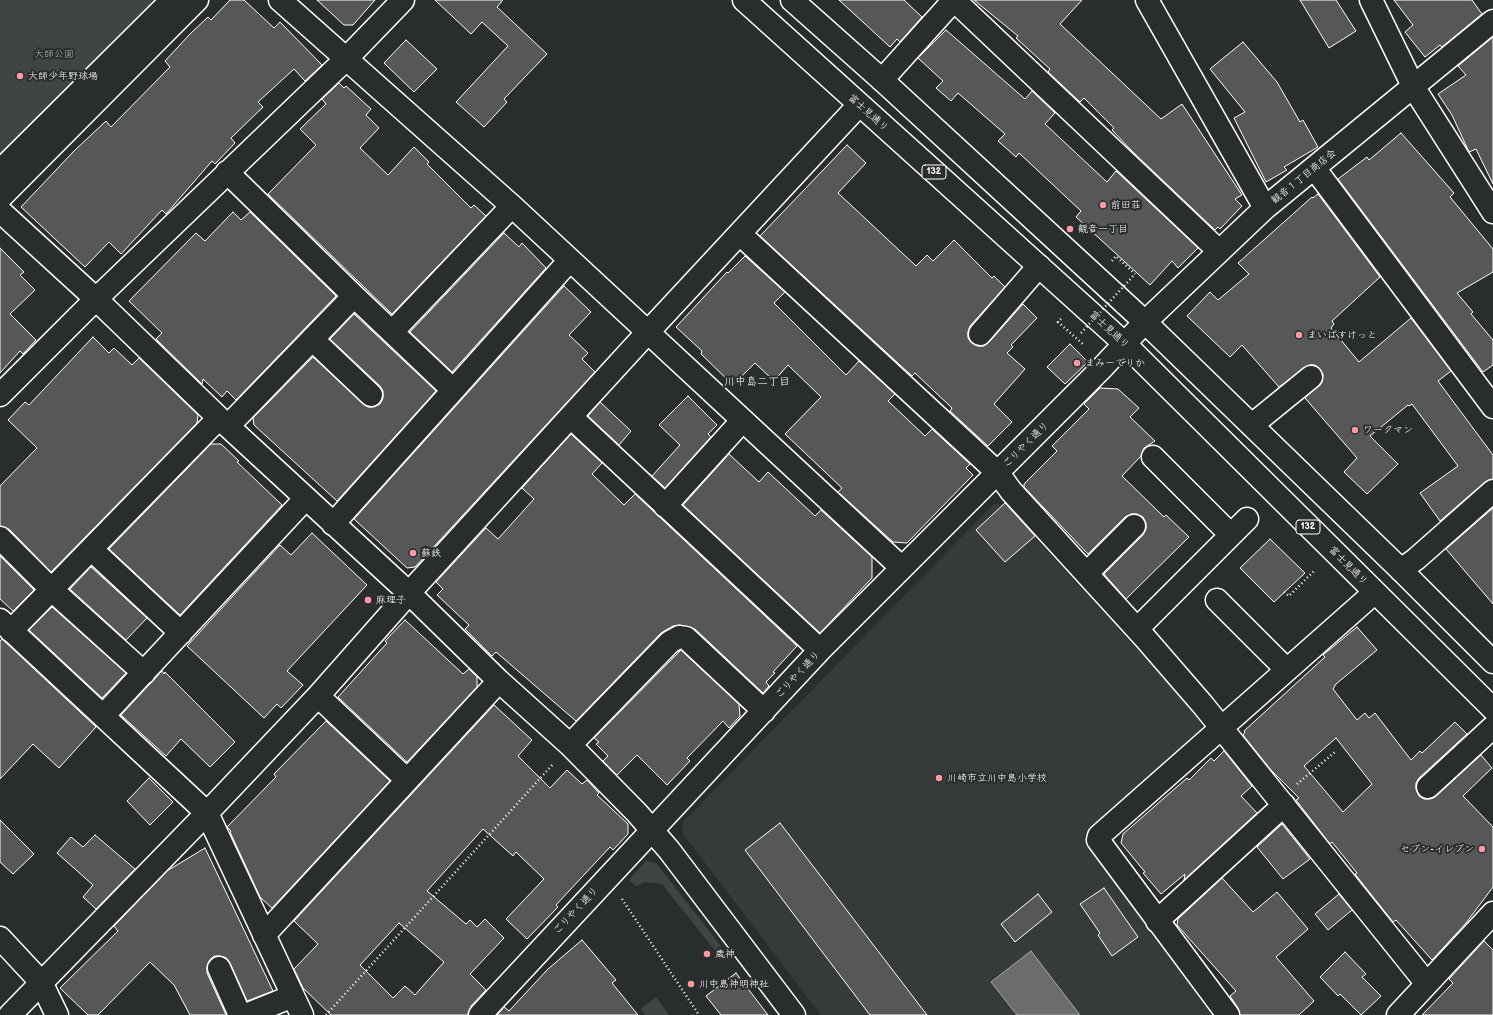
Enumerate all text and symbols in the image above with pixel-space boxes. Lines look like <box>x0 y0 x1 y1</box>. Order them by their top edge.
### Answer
park label: 大師公園 <box>34 48 74 60</box>
place label: 大師少年野球場 <box>28 70 98 82</box>
marker: 大師少年野球場 <box>15 71 25 81</box>
street label: 富士見通り <box>845 92 891 134</box>
street label: 観音１丁目商店会 <box>1269 147 1339 207</box>
road number: 132 <box>922 165 946 179</box>
place label: 前田荘 <box>1111 199 1141 211</box>
marker: 前田荘 <box>1098 200 1108 210</box>
place label: 観音一丁目 <box>1078 223 1128 235</box>
marker: 観音一丁目 <box>1065 224 1075 234</box>
street label: 富士見通り <box>1087 309 1131 351</box>
place label: まいばすけっと <box>1307 329 1377 341</box>
marker: まいばすけっと <box>1294 330 1304 340</box>
place label: まみーでりか <box>1085 357 1145 369</box>
marker: まみーでりか <box>1072 358 1082 368</box>
district label: 川中島二丁目 <box>724 375 790 389</box>
street label: ごりやく通り <box>1001 420 1051 470</box>
place label: ワークマン <box>1363 424 1413 436</box>
marker: ワークマン <box>1350 425 1360 435</box>
road number: 132 <box>1296 520 1320 534</box>
street label: 富士見通り <box>1326 544 1370 588</box>
place label: 蘇鉄 <box>421 547 441 559</box>
marker: 蘇鉄 <box>408 548 418 558</box>
place label: 麻理子 <box>376 594 406 606</box>
marker: 麻理子 <box>363 595 373 605</box>
street label: ごりやく通り <box>773 649 823 701</box>
place label: 川崎市立川中島小学校 <box>947 772 1047 784</box>
marker: 川崎市立川中島小学校 <box>934 773 944 783</box>
place label: セブン-イレブン <box>1400 843 1474 855</box>
marker: セブン-イレブン <box>1477 844 1487 854</box>
street label: ごりやく通り <box>551 885 601 937</box>
place label: 歳神 <box>715 948 735 960</box>
marker: 歳神 <box>702 949 712 959</box>
place label: 川中島神明神社 <box>699 978 769 990</box>
marker: 川中島神明神社 <box>686 979 696 989</box>

